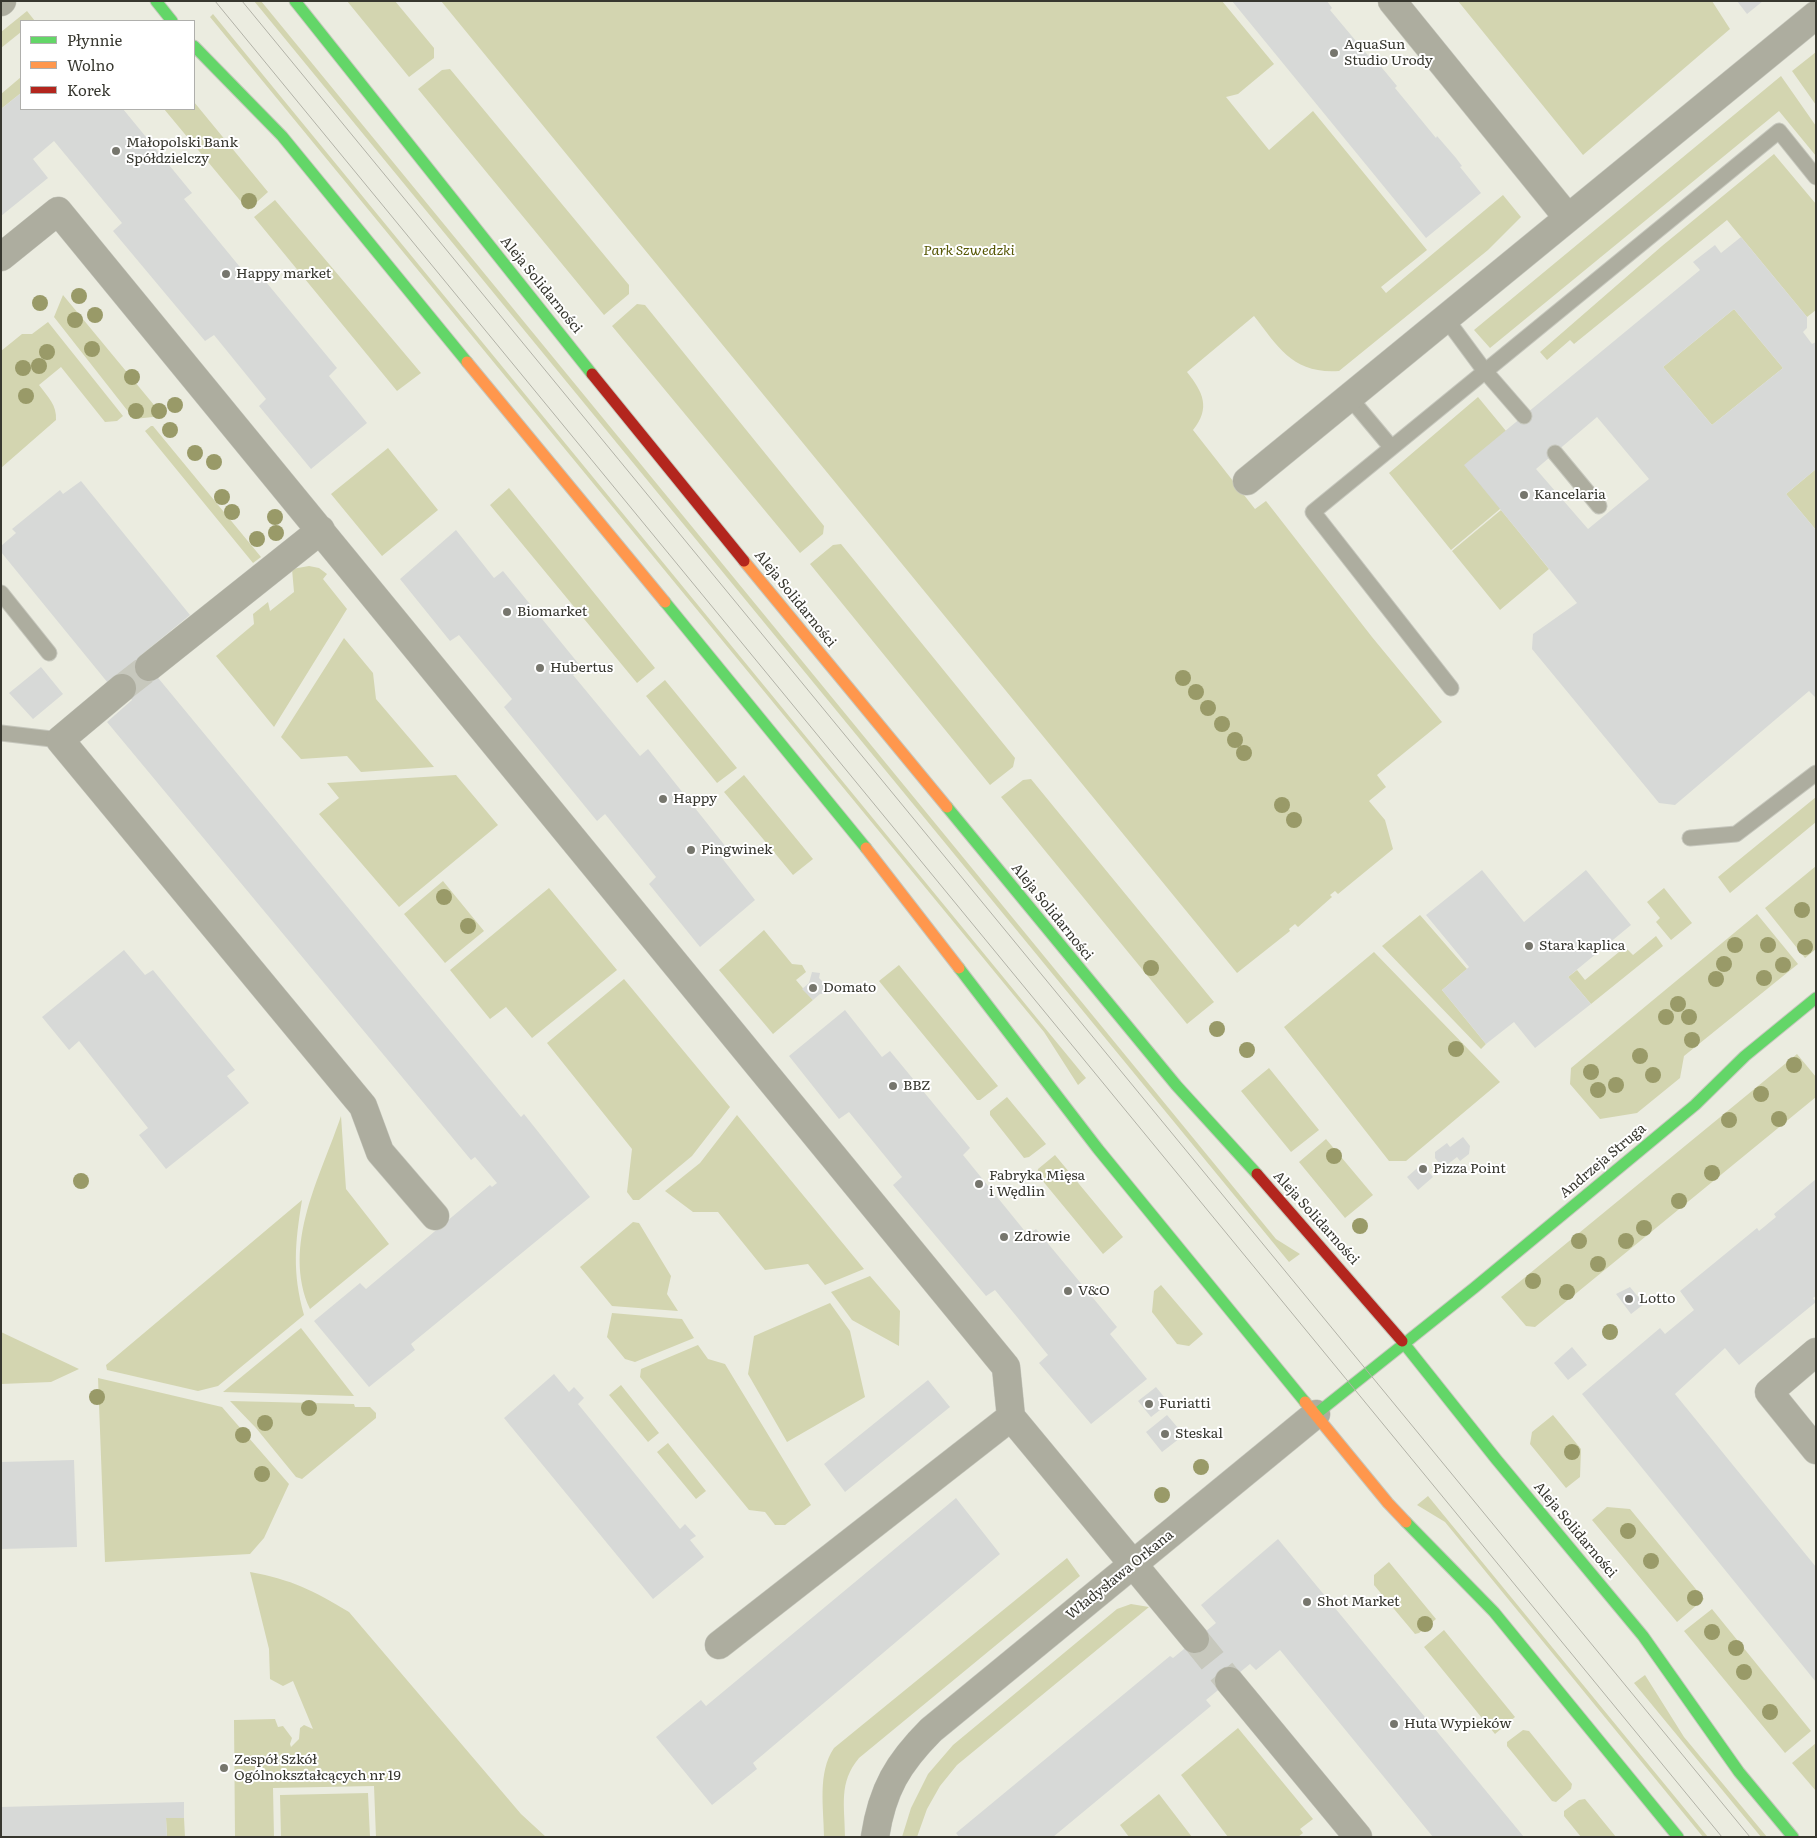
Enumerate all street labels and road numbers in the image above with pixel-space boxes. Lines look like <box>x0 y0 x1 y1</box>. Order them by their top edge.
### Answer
street label: Aleja Solidarności <box>497 233 585 337</box>
street label: Aleja Solidarności <box>751 547 839 651</box>
street label: Aleja Solidarności <box>1008 860 1096 964</box>
street label: Andrzeja Struga <box>1557 1120 1649 1202</box>
street label: Aleja Solidarności <box>1270 1168 1362 1268</box>
street label: Aleja Solidarności <box>1530 1479 1620 1581</box>
street label: Władysława Orkana <box>1063 1527 1177 1623</box>

